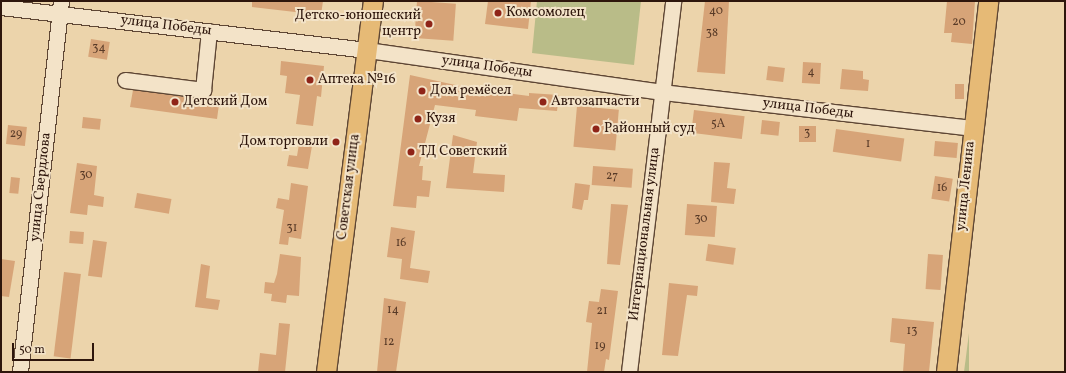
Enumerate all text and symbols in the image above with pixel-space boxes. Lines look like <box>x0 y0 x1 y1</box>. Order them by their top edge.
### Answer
place label: Комсомолец <box>506 5 585 21</box>
house number: 40 <box>709 5 723 19</box>
place label: Детско-юношеский центр <box>295 8 421 40</box>
marker: Комсомолец <box>493 8 503 18</box>
street label: улица Победы <box>120 12 212 40</box>
house number: 20 <box>952 16 966 30</box>
marker: Детско-юношеский центр <box>424 19 434 29</box>
house number: 38 <box>706 27 718 41</box>
house number: 34 <box>92 42 106 56</box>
street label: улица Победы <box>441 52 533 82</box>
house number: 4 <box>807 66 815 80</box>
place label: Аптека №16 <box>318 72 396 88</box>
marker: Аптека №16 <box>305 75 315 85</box>
place label: Дом ремёсел <box>430 83 511 99</box>
marker: Дом ремёсел <box>417 86 427 96</box>
place label: Детский Дом <box>183 94 267 110</box>
place label: Автозапчасти <box>551 94 639 110</box>
street label: улица Победы <box>762 95 854 123</box>
marker: Детский Дом <box>170 97 180 107</box>
marker: Автозапчасти <box>538 97 548 107</box>
place label: Кузя <box>426 111 455 127</box>
marker: Кузя <box>413 114 423 124</box>
house number: 5А <box>711 118 725 132</box>
place label: Районный суд <box>604 121 695 137</box>
marker: Районный суд <box>591 124 601 134</box>
house number: 3 <box>804 127 810 141</box>
house number: 29 <box>10 128 22 142</box>
street label: улица Свердлова <box>27 132 55 242</box>
street label: Советская улица <box>334 133 364 241</box>
place label: Дом торговли <box>239 134 328 150</box>
marker: Дом торговли <box>331 137 341 147</box>
house number: 1 <box>866 138 870 152</box>
street label: улица Ленина <box>953 140 979 232</box>
place label: ТД Советский <box>419 144 507 160</box>
street label: Интернациональная улица <box>626 146 664 322</box>
marker: ТД Советский <box>406 147 416 157</box>
house number: 30 <box>79 169 93 183</box>
house number: 27 <box>606 170 618 184</box>
house number: 16 <box>937 182 947 196</box>
house number: 30 <box>694 213 708 227</box>
house number: 31 <box>287 222 297 236</box>
house number: 16 <box>396 237 406 251</box>
house number: 14 <box>387 304 399 318</box>
house number: 21 <box>596 305 608 319</box>
house number: 13 <box>907 325 917 339</box>
scale bar <box>14 335 96 361</box>
house number: 12 <box>383 336 395 350</box>
house number: 19 <box>595 340 605 354</box>
text: 50 m <box>19 342 45 358</box>

